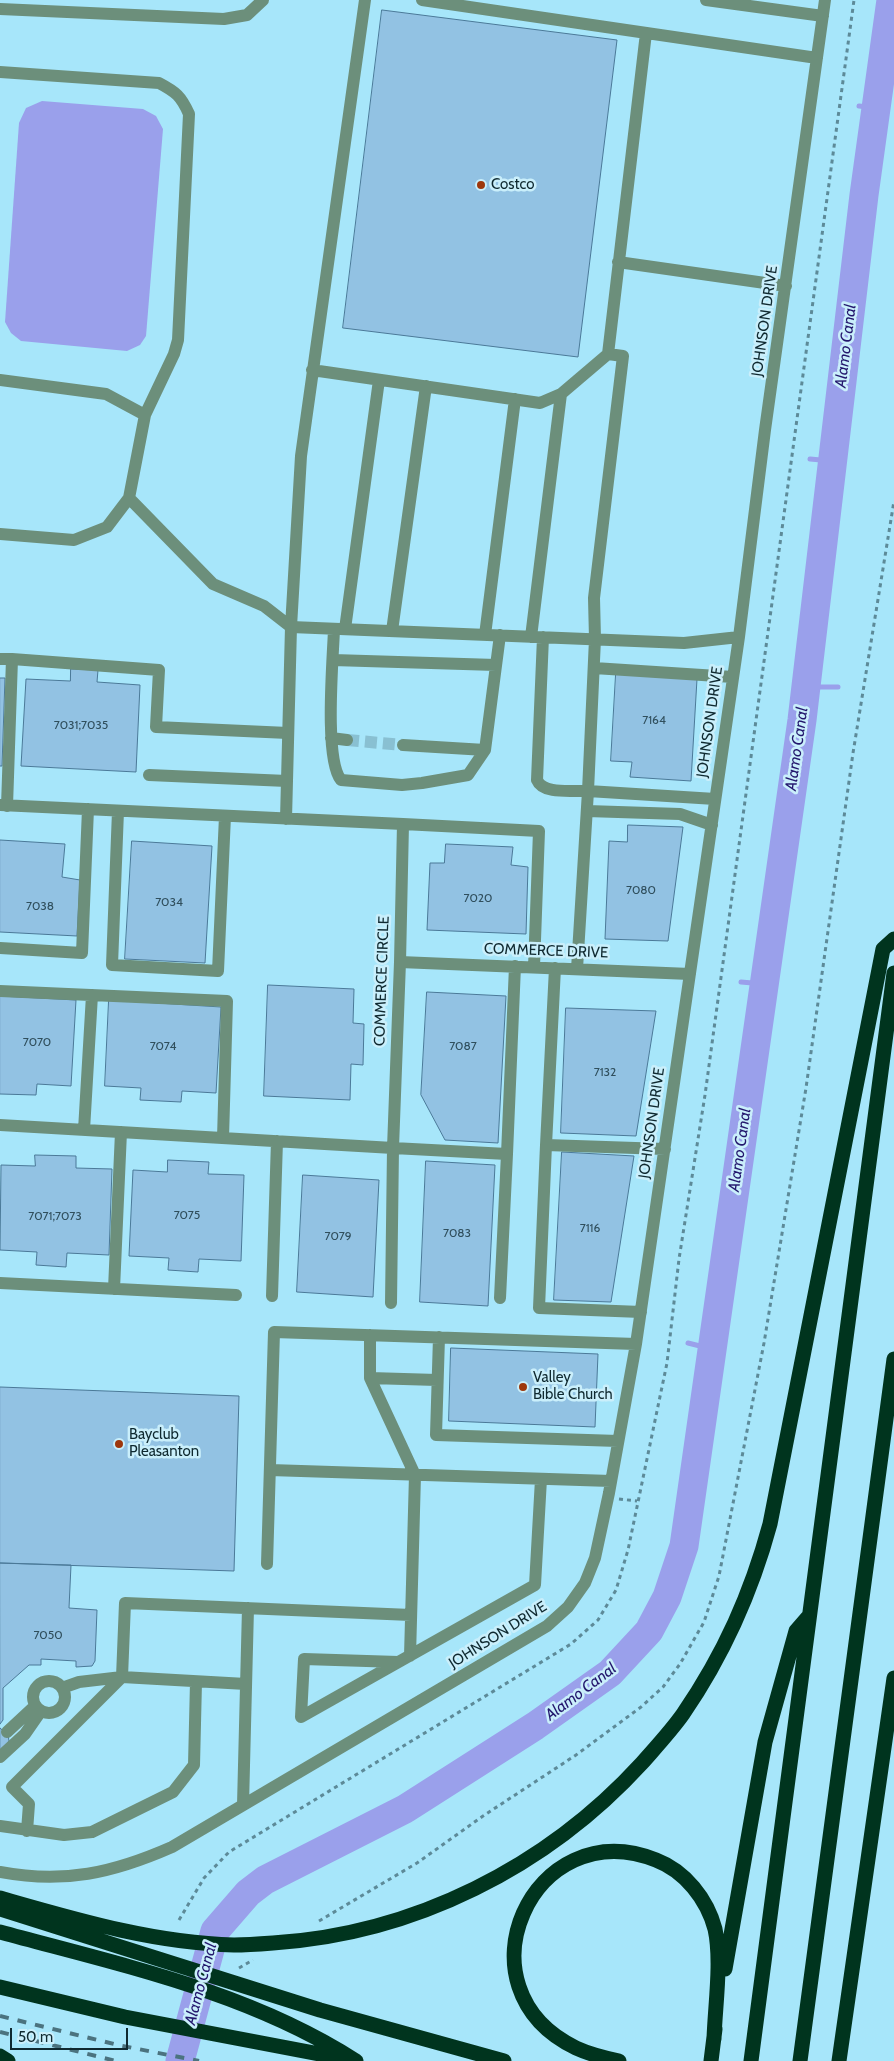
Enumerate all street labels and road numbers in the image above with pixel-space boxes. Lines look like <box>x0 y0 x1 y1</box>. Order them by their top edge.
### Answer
street label: JOHNSON DRIVE <box>748 264 782 378</box>
street label: JOHNSON DRIVE <box>693 665 727 779</box>
street label: COMMERCE CIRCLE <box>371 916 393 1046</box>
street label: COMMERCE DRIVE <box>484 940 608 962</box>
street label: JOHNSON DRIVE <box>635 1066 669 1180</box>
street label: JOHNSON DRIVE <box>446 1598 550 1672</box>

